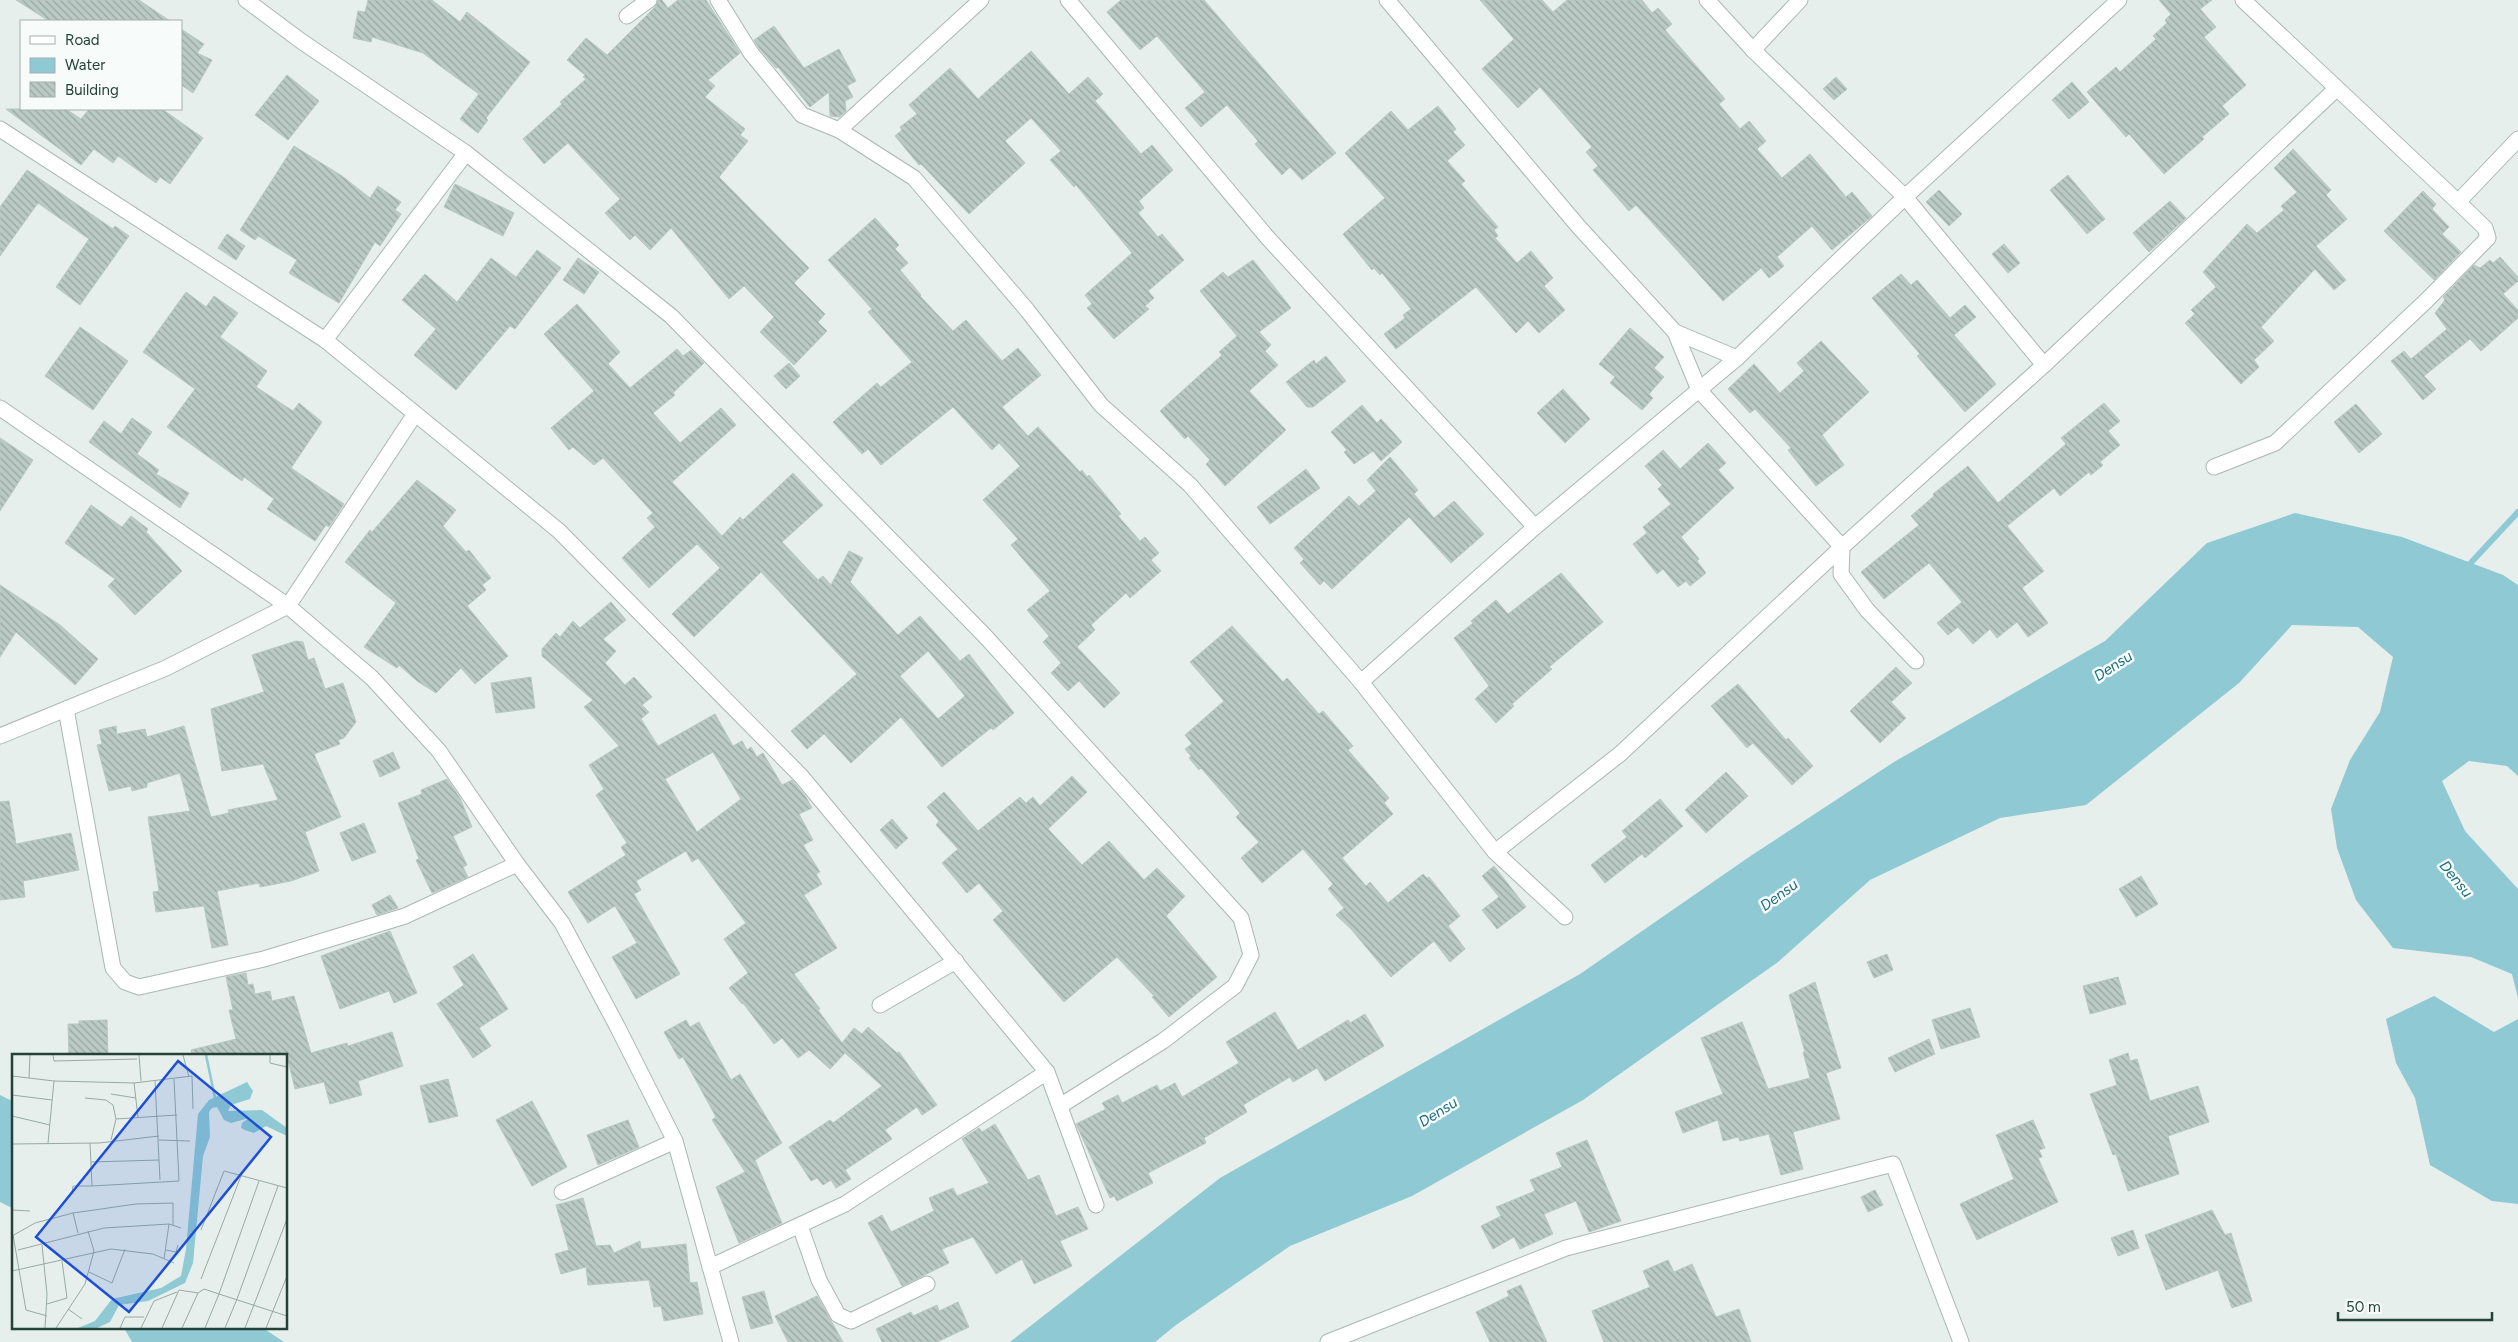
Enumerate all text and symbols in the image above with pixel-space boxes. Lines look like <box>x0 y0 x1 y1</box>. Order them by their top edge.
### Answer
legend <box>20 20 182 110</box>
text: Road <box>65 31 100 49</box>
text: Water <box>65 56 105 74</box>
text: Building <box>65 81 119 99</box>
water label: Densu <box>2090 647 2136 685</box>
water label: Densu <box>2436 857 2476 901</box>
water label: Densu <box>1757 875 1801 915</box>
inset map <box>12 1054 288 1330</box>
water label: Densu <box>1415 1093 1461 1131</box>
scale bar <box>2338 1290 2492 1322</box>
text: 50 m <box>2346 1298 2381 1316</box>

